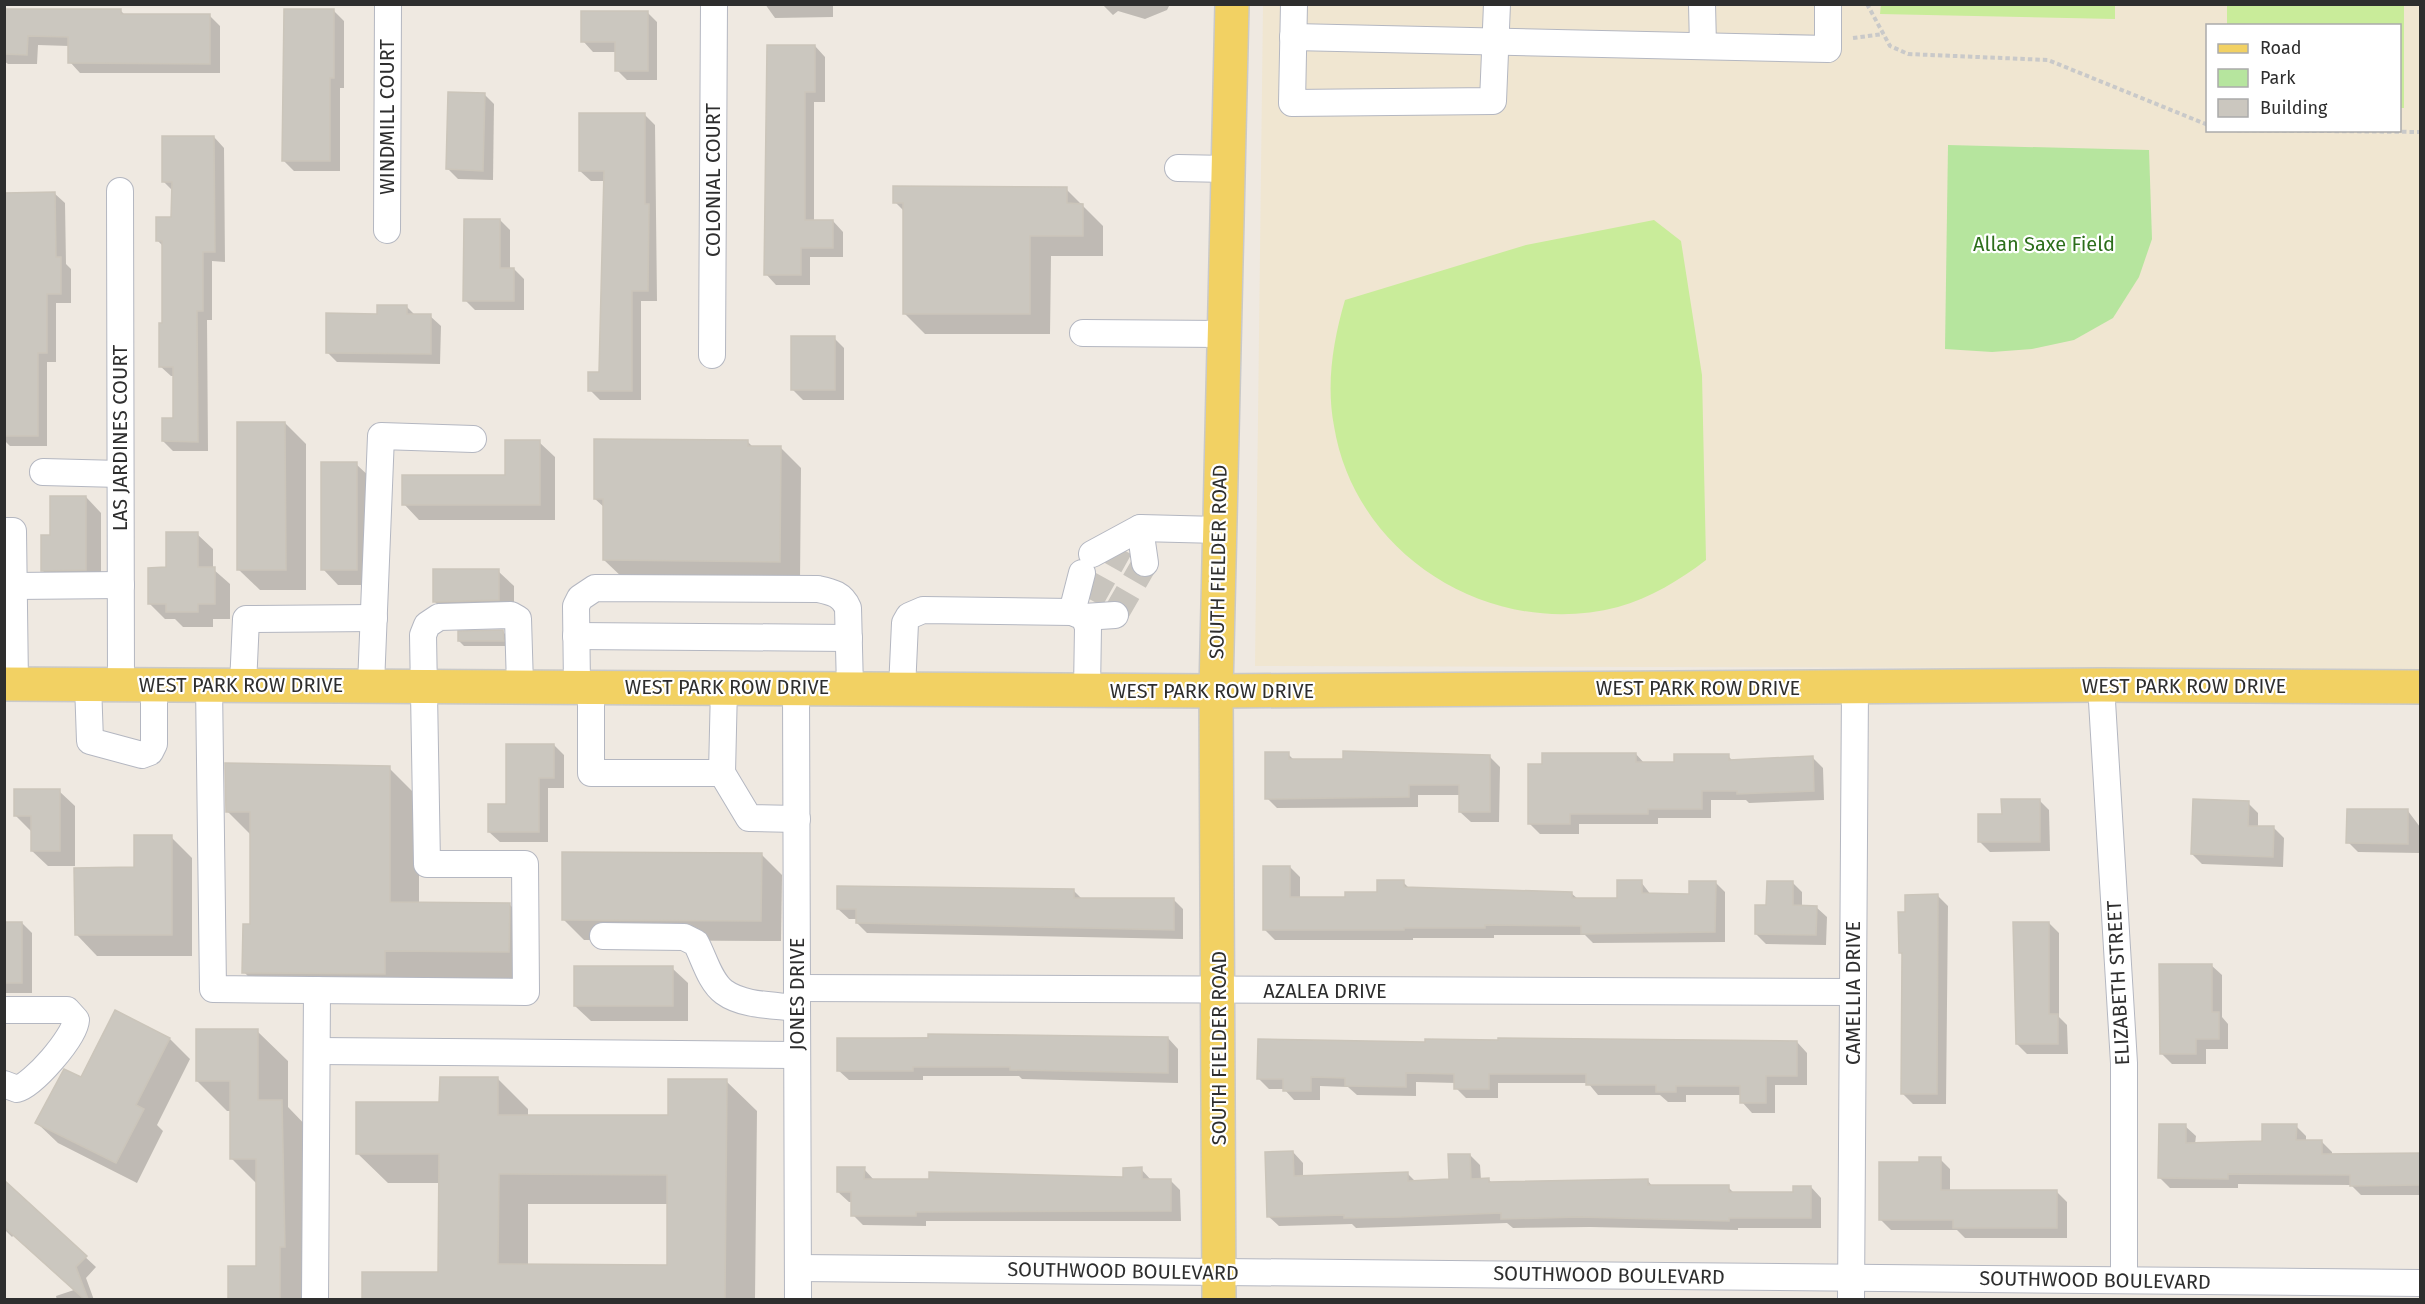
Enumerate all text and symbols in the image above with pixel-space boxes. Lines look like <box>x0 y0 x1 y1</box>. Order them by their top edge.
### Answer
legend <box>2206 24 2401 132</box>
text: Road <box>2260 37 2302 59</box>
street label: WINDMILL COURT <box>375 39 399 195</box>
text: Park <box>2260 67 2296 89</box>
text: Building <box>2260 97 2328 119</box>
street label: COLONIAL COURT <box>701 102 725 257</box>
park label: Allan Saxe Field <box>1973 232 2115 256</box>
street label: LAS JARDINES COURT <box>108 344 132 531</box>
street label: SOUTH FIELDER ROAD <box>1204 465 1232 659</box>
street label: WEST PARK ROW DRIVE <box>139 673 343 697</box>
street label: WEST PARK ROW DRIVE <box>2082 674 2286 698</box>
street label: WEST PARK ROW DRIVE <box>625 675 829 699</box>
street label: WEST PARK ROW DRIVE <box>1596 676 1800 700</box>
street label: WEST PARK ROW DRIVE <box>1110 679 1314 703</box>
street label: ELIZABETH STREET <box>2102 899 2134 1066</box>
street label: CAMELLIA DRIVE <box>1841 921 1865 1065</box>
street label: JONES DRIVE <box>785 938 809 1051</box>
street label: SOUTH FIELDER ROAD <box>1207 951 1231 1145</box>
street label: AZALEA DRIVE <box>1263 979 1387 1003</box>
street label: SOUTHWOOD BOULEVARD <box>1007 1257 1239 1285</box>
street label: SOUTHWOOD BOULEVARD <box>1493 1261 1725 1289</box>
street label: SOUTHWOOD BOULEVARD <box>1979 1266 2211 1294</box>

